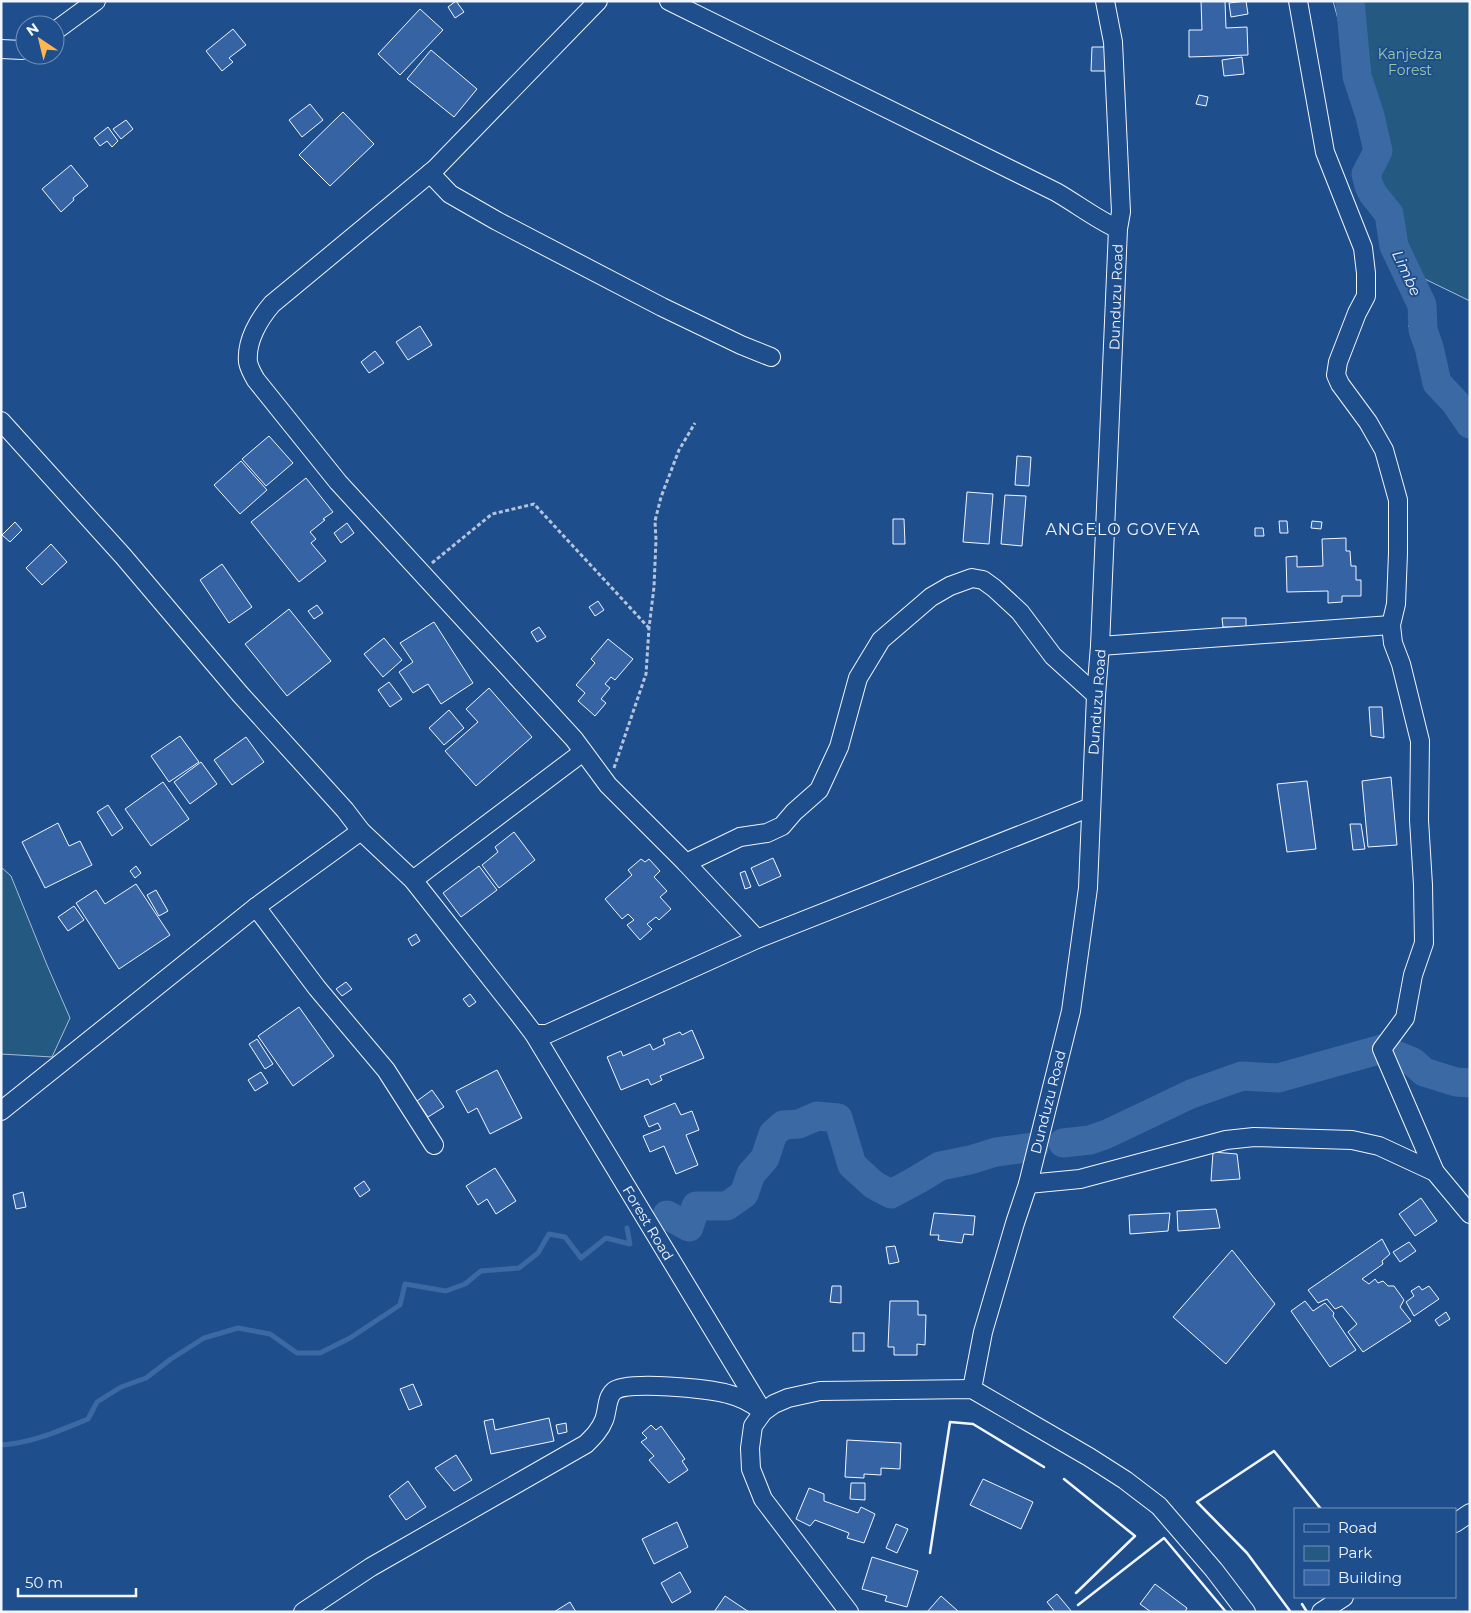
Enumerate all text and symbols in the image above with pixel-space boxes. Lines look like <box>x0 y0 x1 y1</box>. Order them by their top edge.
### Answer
north arrow <box>15 15 65 65</box>
text: N <box>23 19 42 40</box>
park label: Kanjedza Forest <box>1378 45 1442 79</box>
street label: Dunduzu Road <box>1105 244 1127 350</box>
water label: Limbe <box>1388 247 1426 299</box>
district label: ANGELO GOVEYA <box>1045 520 1201 539</box>
street label: Dunduzu Road <box>1084 648 1110 756</box>
street label: Dunduzu Road <box>1026 1048 1070 1156</box>
street label: Forest Road <box>619 1182 677 1264</box>
legend <box>1294 1508 1456 1598</box>
text: Road <box>1338 1518 1377 1537</box>
text: Park <box>1338 1543 1372 1562</box>
scale bar <box>18 1566 135 1598</box>
text: Building <box>1338 1568 1402 1587</box>
text: 50 m <box>25 1573 63 1592</box>

